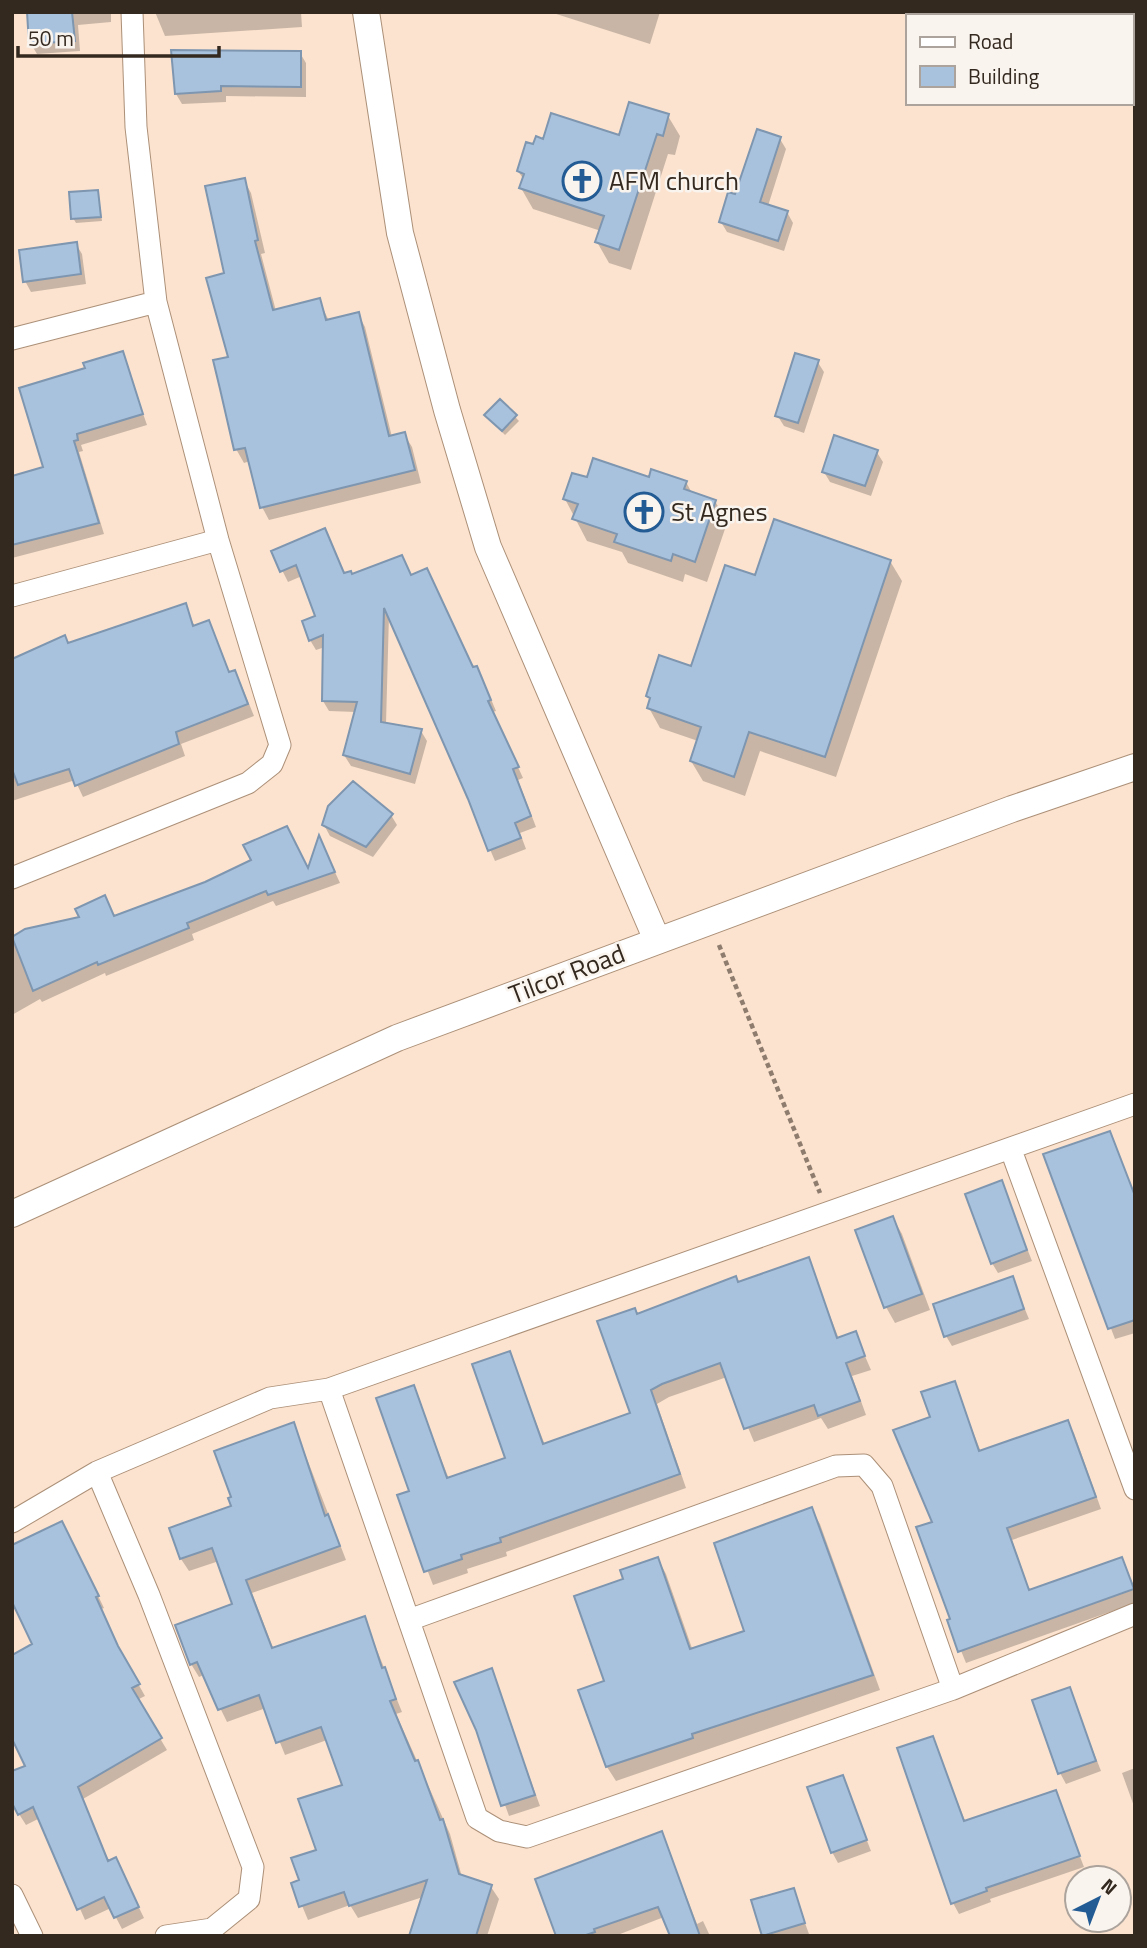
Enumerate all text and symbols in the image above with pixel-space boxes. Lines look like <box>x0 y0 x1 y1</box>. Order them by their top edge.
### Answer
scale bar <box>18 14 219 58</box>
legend <box>906 14 1133 105</box>
text: 50 m <box>28 22 74 54</box>
text: Road <box>968 25 1013 57</box>
text: Building <box>968 60 1040 92</box>
church icon: AFM church <box>561 160 603 202</box>
place label: AFM church <box>609 161 739 200</box>
church icon: St Agnes <box>623 491 665 533</box>
place label: St Agnes <box>671 492 768 531</box>
street label: Tilcor Road <box>503 934 630 1013</box>
north arrow <box>1063 1864 1133 1934</box>
text: N <box>1095 1871 1124 1901</box>

